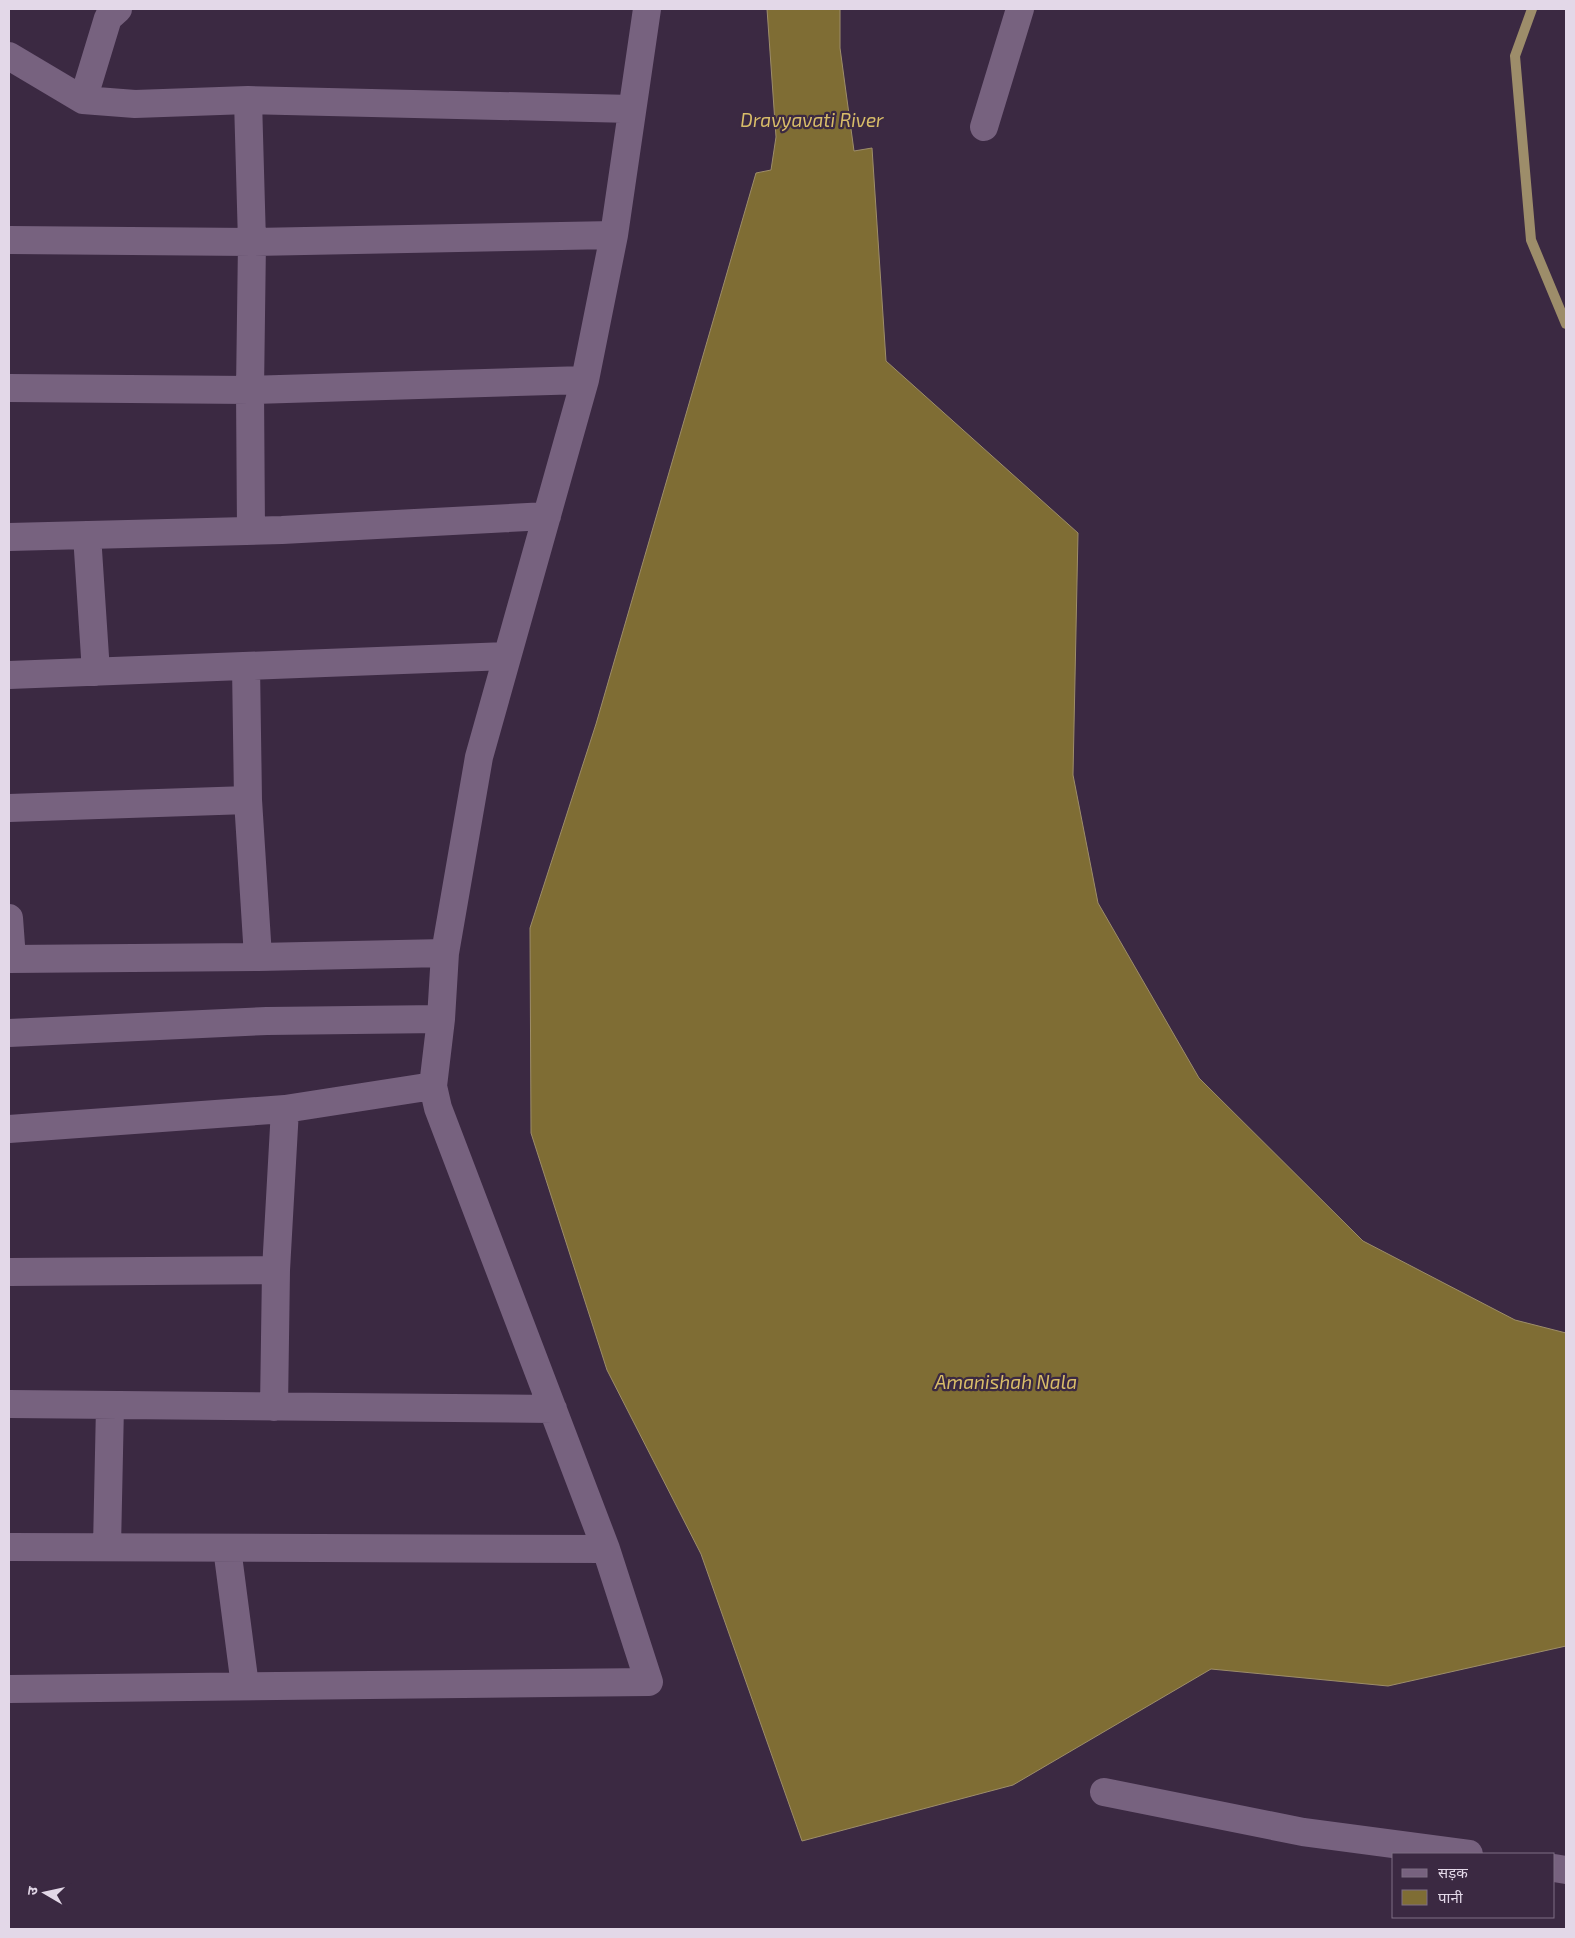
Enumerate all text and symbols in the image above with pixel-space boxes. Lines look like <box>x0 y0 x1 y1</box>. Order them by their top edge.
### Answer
water label: Dravyavati River <box>740 108 884 132</box>
water label: Amanishah Nala <box>934 1370 1077 1393</box>
legend <box>1392 1853 1555 1918</box>
text: सड़क <box>1438 1863 1468 1881</box>
north arrow <box>20 1868 70 1918</box>
text: उ <box>23 1885 41 1896</box>
text: पानी <box>1438 1888 1464 1906</box>

